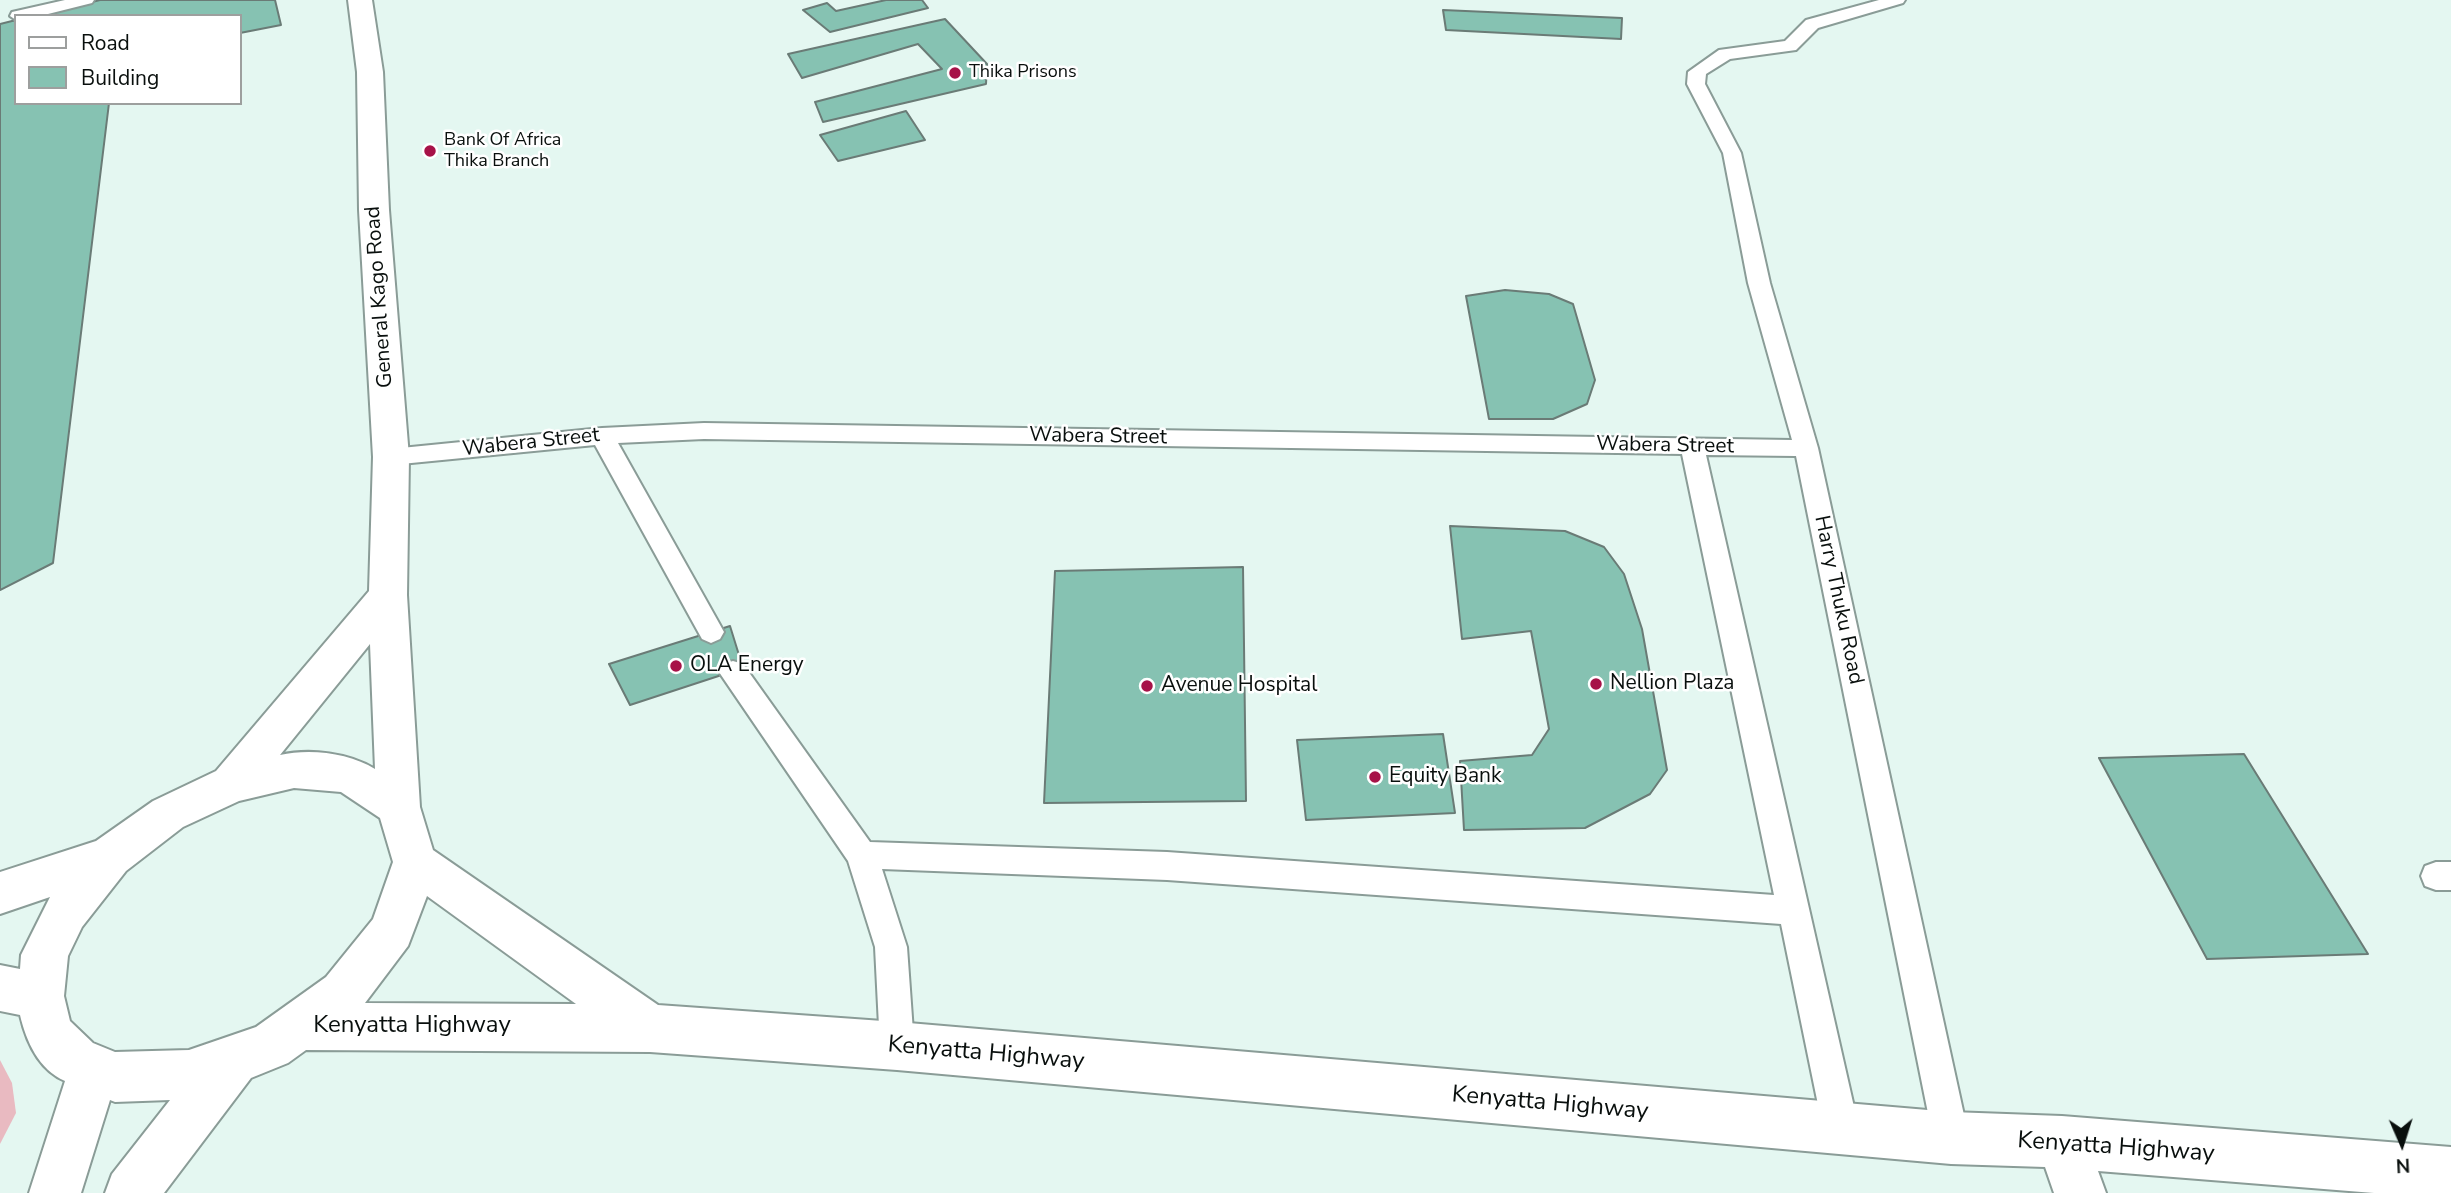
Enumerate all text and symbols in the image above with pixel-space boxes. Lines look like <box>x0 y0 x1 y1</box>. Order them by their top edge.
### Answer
legend <box>14 14 242 105</box>
text: Road <box>81 29 130 57</box>
place label: Thika Prisons <box>969 62 1077 84</box>
text: Building <box>81 64 159 92</box>
marker: Thika Prisons <box>947 65 963 81</box>
place label: Bank Of Africa Thika Branch <box>444 130 561 172</box>
marker: Bank Of Africa Thika Branch <box>422 143 438 159</box>
street label: General Kago Road <box>361 205 399 389</box>
street label: Wabera Street <box>461 423 601 463</box>
street label: Wabera Street <box>1029 423 1167 451</box>
street label: Wabera Street <box>1596 432 1734 460</box>
street label: Harry Thuku Road <box>1808 513 1868 687</box>
place label: OLA Energy <box>690 653 804 679</box>
marker: OLA Energy <box>668 658 684 674</box>
place label: Nellion Plaza <box>1610 671 1734 697</box>
place label: Avenue Hospital <box>1161 673 1317 699</box>
marker: Nellion Plaza <box>1588 676 1604 692</box>
marker: Avenue Hospital <box>1139 678 1155 694</box>
place label: Equity Bank <box>1389 764 1501 790</box>
marker: Equity Bank <box>1367 769 1383 785</box>
street label: Kenyatta Highway <box>313 1012 511 1040</box>
street label: Kenyatta Highway <box>886 1031 1086 1077</box>
street label: Kenyatta Highway <box>1450 1081 1650 1127</box>
north arrow <box>2367 1109 2437 1179</box>
street label: Kenyatta Highway <box>2016 1127 2216 1169</box>
text: N <box>2395 1152 2411 1178</box>

